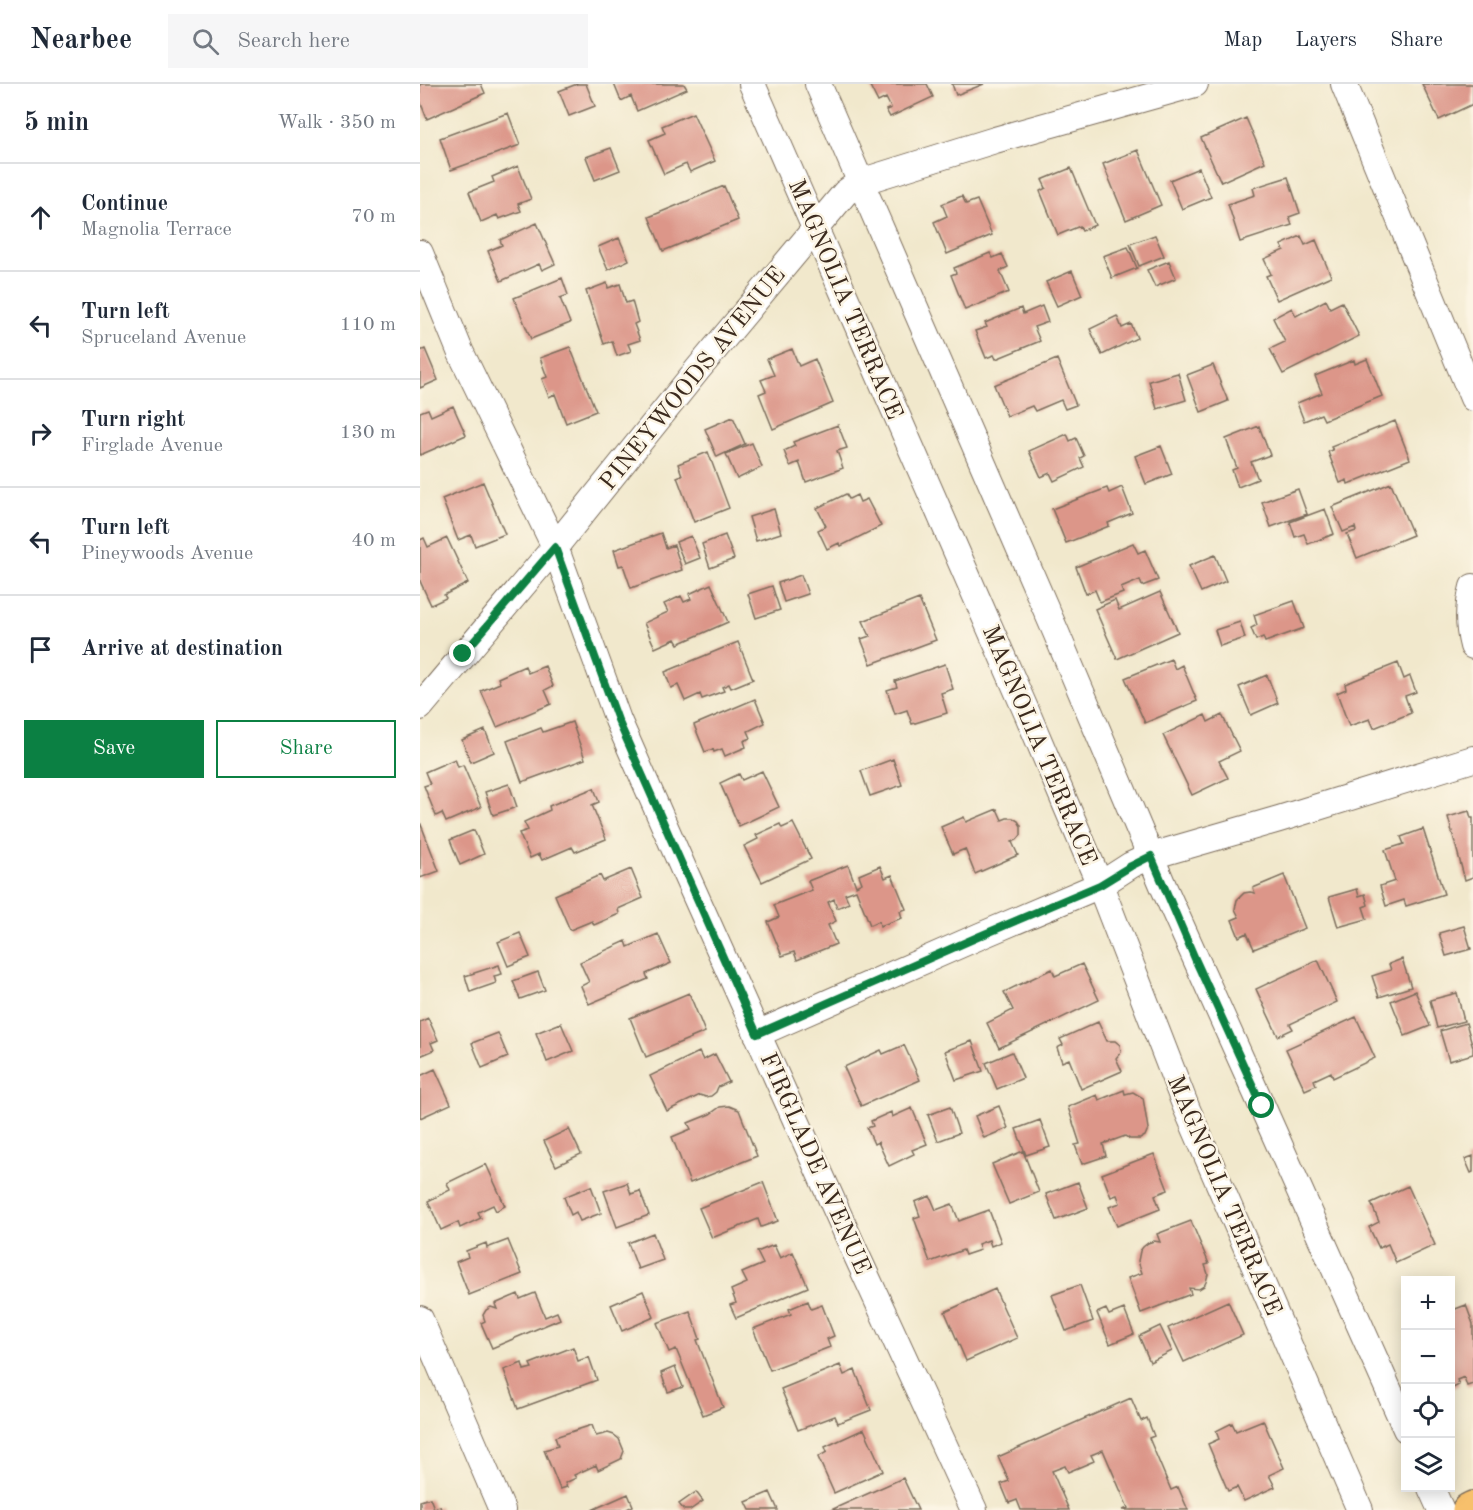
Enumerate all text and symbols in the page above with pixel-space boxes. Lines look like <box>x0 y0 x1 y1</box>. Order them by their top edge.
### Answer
search box <box>168 14 588 68</box>
icon: search <box>189 25 222 58</box>
text: Nearbee <box>30 27 132 55</box>
text: Search here <box>237 30 350 52</box>
text: Map <box>1223 30 1262 51</box>
text: Layers <box>1295 30 1357 51</box>
text: Share <box>1390 30 1443 51</box>
text: 5 min <box>24 110 89 136</box>
text: Walk · 350 m <box>277 113 396 133</box>
street label: MAGNOLIA TERRACE <box>783 176 906 423</box>
text: Continue <box>81 193 168 215</box>
icon: ahead <box>24 201 57 234</box>
text: 70 m <box>351 207 396 227</box>
text: Magnolia Terrace <box>81 220 232 240</box>
street label: PINEYWOODS AVENUE <box>596 263 791 495</box>
text: Turn left <box>81 301 170 323</box>
icon: left <box>24 309 57 342</box>
text: 110 m <box>340 315 396 335</box>
text: Spruceland Avenue <box>81 328 246 348</box>
text: Turn right <box>81 409 185 431</box>
icon: right <box>24 417 57 450</box>
text: 130 m <box>340 423 396 443</box>
text: Firglade Avenue <box>81 436 223 456</box>
text: Turn left <box>81 517 170 539</box>
icon: left <box>24 525 57 558</box>
text: 40 m <box>351 531 396 551</box>
text: Pineywoods Avenue <box>81 544 253 564</box>
street label: MAGNOLIA TERRACE <box>977 622 1100 869</box>
icon: arrive <box>24 633 57 666</box>
text: Arrive at destination <box>81 638 283 660</box>
route end <box>449 640 475 666</box>
button: Save <box>24 720 204 778</box>
button: Share <box>216 720 396 778</box>
street label: FIRGLADE AVENUE <box>754 1049 874 1278</box>
street label: MAGNOLIA TERRACE <box>1162 1072 1285 1319</box>
route start <box>1248 1092 1274 1118</box>
map controls <box>1401 1276 1455 1492</box>
button: + <box>1401 1276 1455 1330</box>
button: − <box>1401 1330 1455 1384</box>
button: locate <box>1401 1384 1455 1438</box>
button: layers <box>1401 1438 1455 1492</box>

